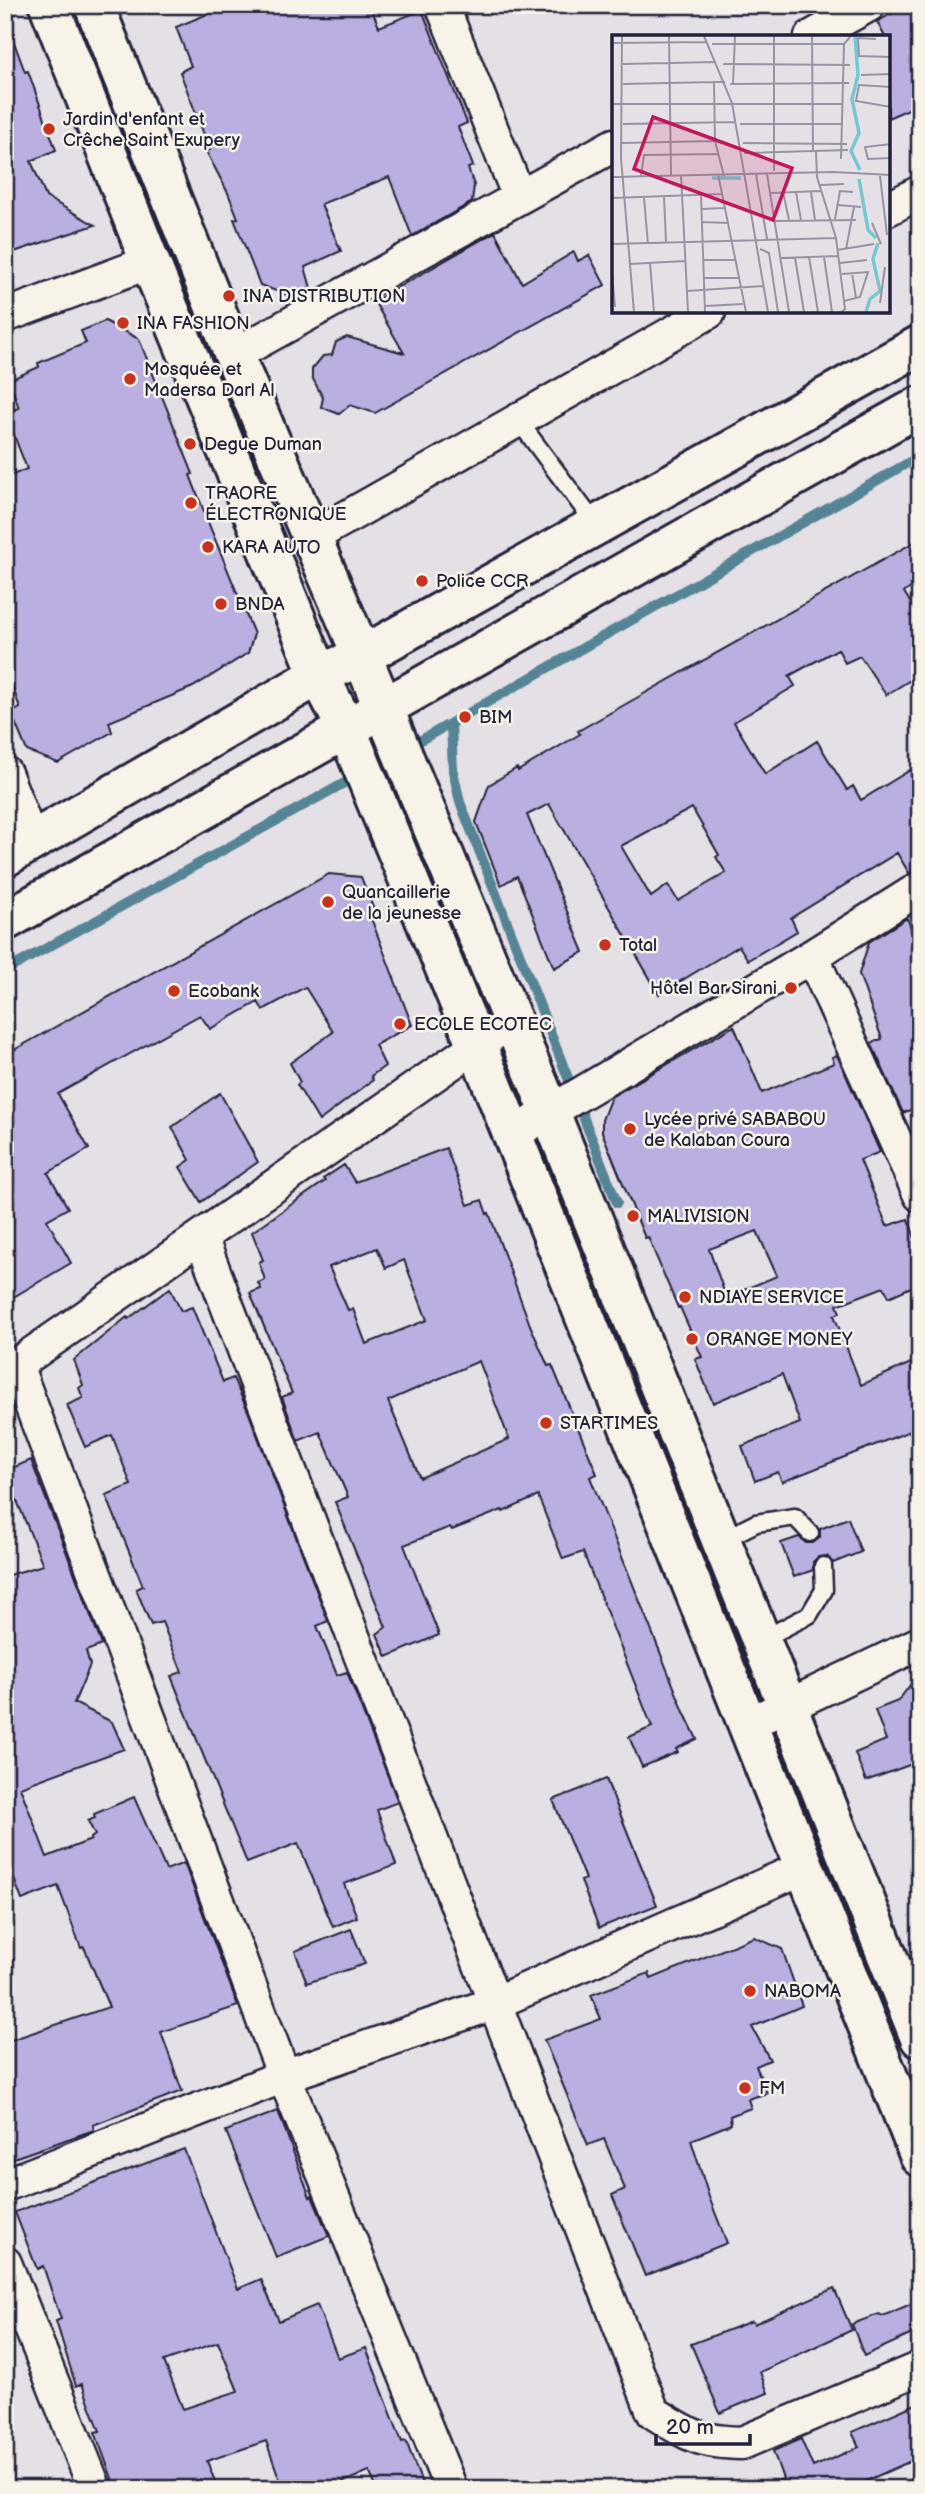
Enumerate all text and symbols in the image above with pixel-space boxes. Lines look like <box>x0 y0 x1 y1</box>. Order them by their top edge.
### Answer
inset map <box>612 35 890 313</box>
place label: Jardin d'enfant et Crêche Saint Exupery <box>63 109 241 151</box>
marker: Jardin d'enfant et Crêche Saint Exupery <box>41 121 57 137</box>
place label: INA DISTRIBUTION <box>243 286 406 307</box>
marker: INA DISTRIBUTION <box>221 288 237 304</box>
place label: INA FASHION <box>137 313 250 334</box>
marker: INA FASHION <box>115 315 131 331</box>
place label: Mosquée et Madersa Darl Al <box>144 359 275 401</box>
marker: Mosquée et Madersa Darl Al <box>122 371 138 387</box>
place label: Degue Duman <box>204 434 322 455</box>
marker: Degue Duman <box>182 436 198 452</box>
place label: TRAORE ÉLECTRONIQUE <box>205 483 347 525</box>
marker: TRAORE ÉLECTRONIQUE <box>183 495 199 511</box>
place label: KARA AUTO <box>222 537 320 558</box>
marker: KARA AUTO <box>200 539 216 555</box>
place label: Police CCR <box>436 571 529 592</box>
marker: Police CCR <box>414 573 430 589</box>
place label: BNDA <box>235 594 284 615</box>
marker: BNDA <box>213 596 229 612</box>
place label: BIM <box>479 707 512 728</box>
marker: BIM <box>457 709 473 725</box>
place label: Quancaillerie de la jeunesse <box>342 882 461 924</box>
marker: Quancaillerie de la jeunesse <box>320 894 336 910</box>
place label: Total <box>619 935 657 956</box>
marker: Total <box>597 937 613 953</box>
place label: Hôtel Bar Sirani <box>650 978 777 999</box>
marker: Hôtel Bar Sirani <box>783 980 799 996</box>
place label: Ecobank <box>188 981 259 1002</box>
marker: Ecobank <box>166 983 182 999</box>
place label: ECOLE ECOTEC <box>414 1014 552 1035</box>
marker: ECOLE ECOTEC <box>392 1016 408 1032</box>
place label: Lycée privé SABABOU de Kalaban Coura <box>644 1109 826 1151</box>
marker: Lycée privé SABABOU de Kalaban Coura <box>622 1121 638 1137</box>
place label: MALIVISION <box>647 1206 750 1227</box>
marker: MALIVISION <box>625 1208 641 1224</box>
place label: NDIAYE SERVICE <box>699 1287 844 1308</box>
marker: NDIAYE SERVICE <box>677 1289 693 1305</box>
place label: ORANGE MONEY <box>706 1329 853 1350</box>
marker: ORANGE MONEY <box>684 1331 700 1347</box>
place label: STARTIMES <box>560 1413 658 1434</box>
marker: STARTIMES <box>538 1415 554 1431</box>
place label: NABOMA <box>764 1981 841 2002</box>
marker: NABOMA <box>742 1983 758 1999</box>
place label: FM <box>759 2078 785 2099</box>
marker: FM <box>737 2080 753 2096</box>
scale bar <box>656 2403 750 2447</box>
text: 20 m <box>666 2415 714 2440</box>

